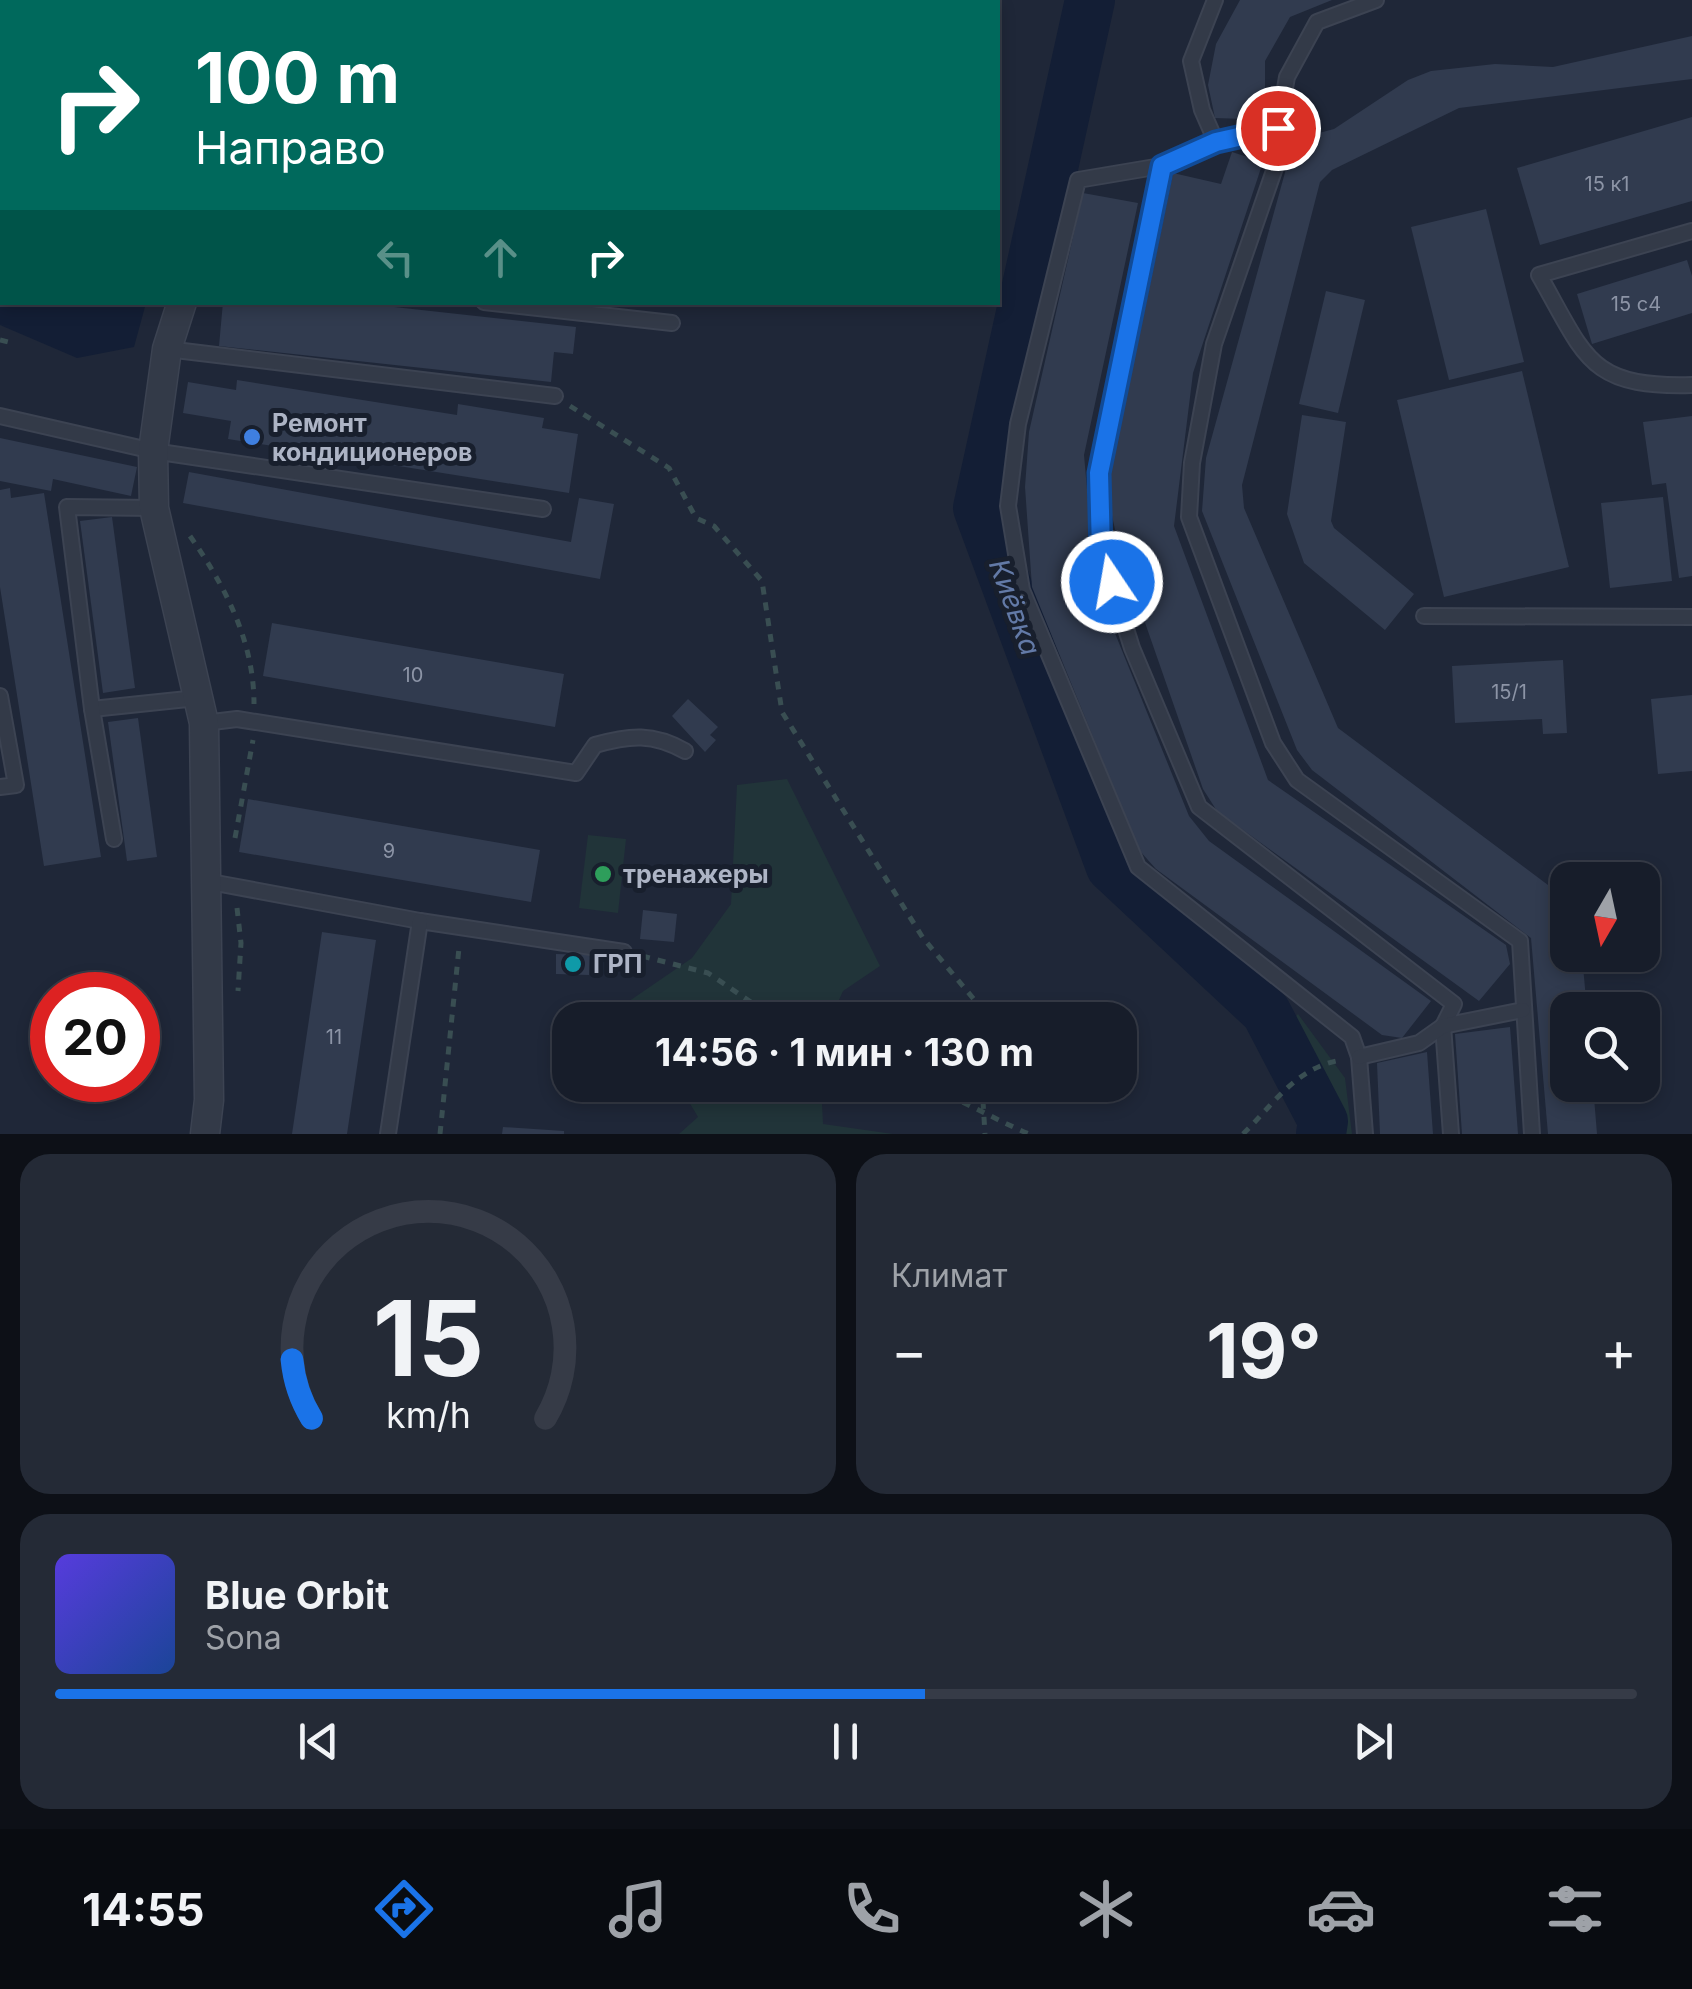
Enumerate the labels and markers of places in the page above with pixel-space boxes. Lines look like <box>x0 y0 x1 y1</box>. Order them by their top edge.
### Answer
pin <box>1236 86 1321 171</box>
place label: Ремонт кондиционеров <box>272 408 472 467</box>
marker: Ремонт кондиционеров <box>241 426 263 448</box>
place label: тренажеры <box>623 859 769 889</box>
marker: тренажеры <box>592 863 614 885</box>
place label: ГРП <box>593 949 642 979</box>
marker: ГРП <box>562 953 584 975</box>

